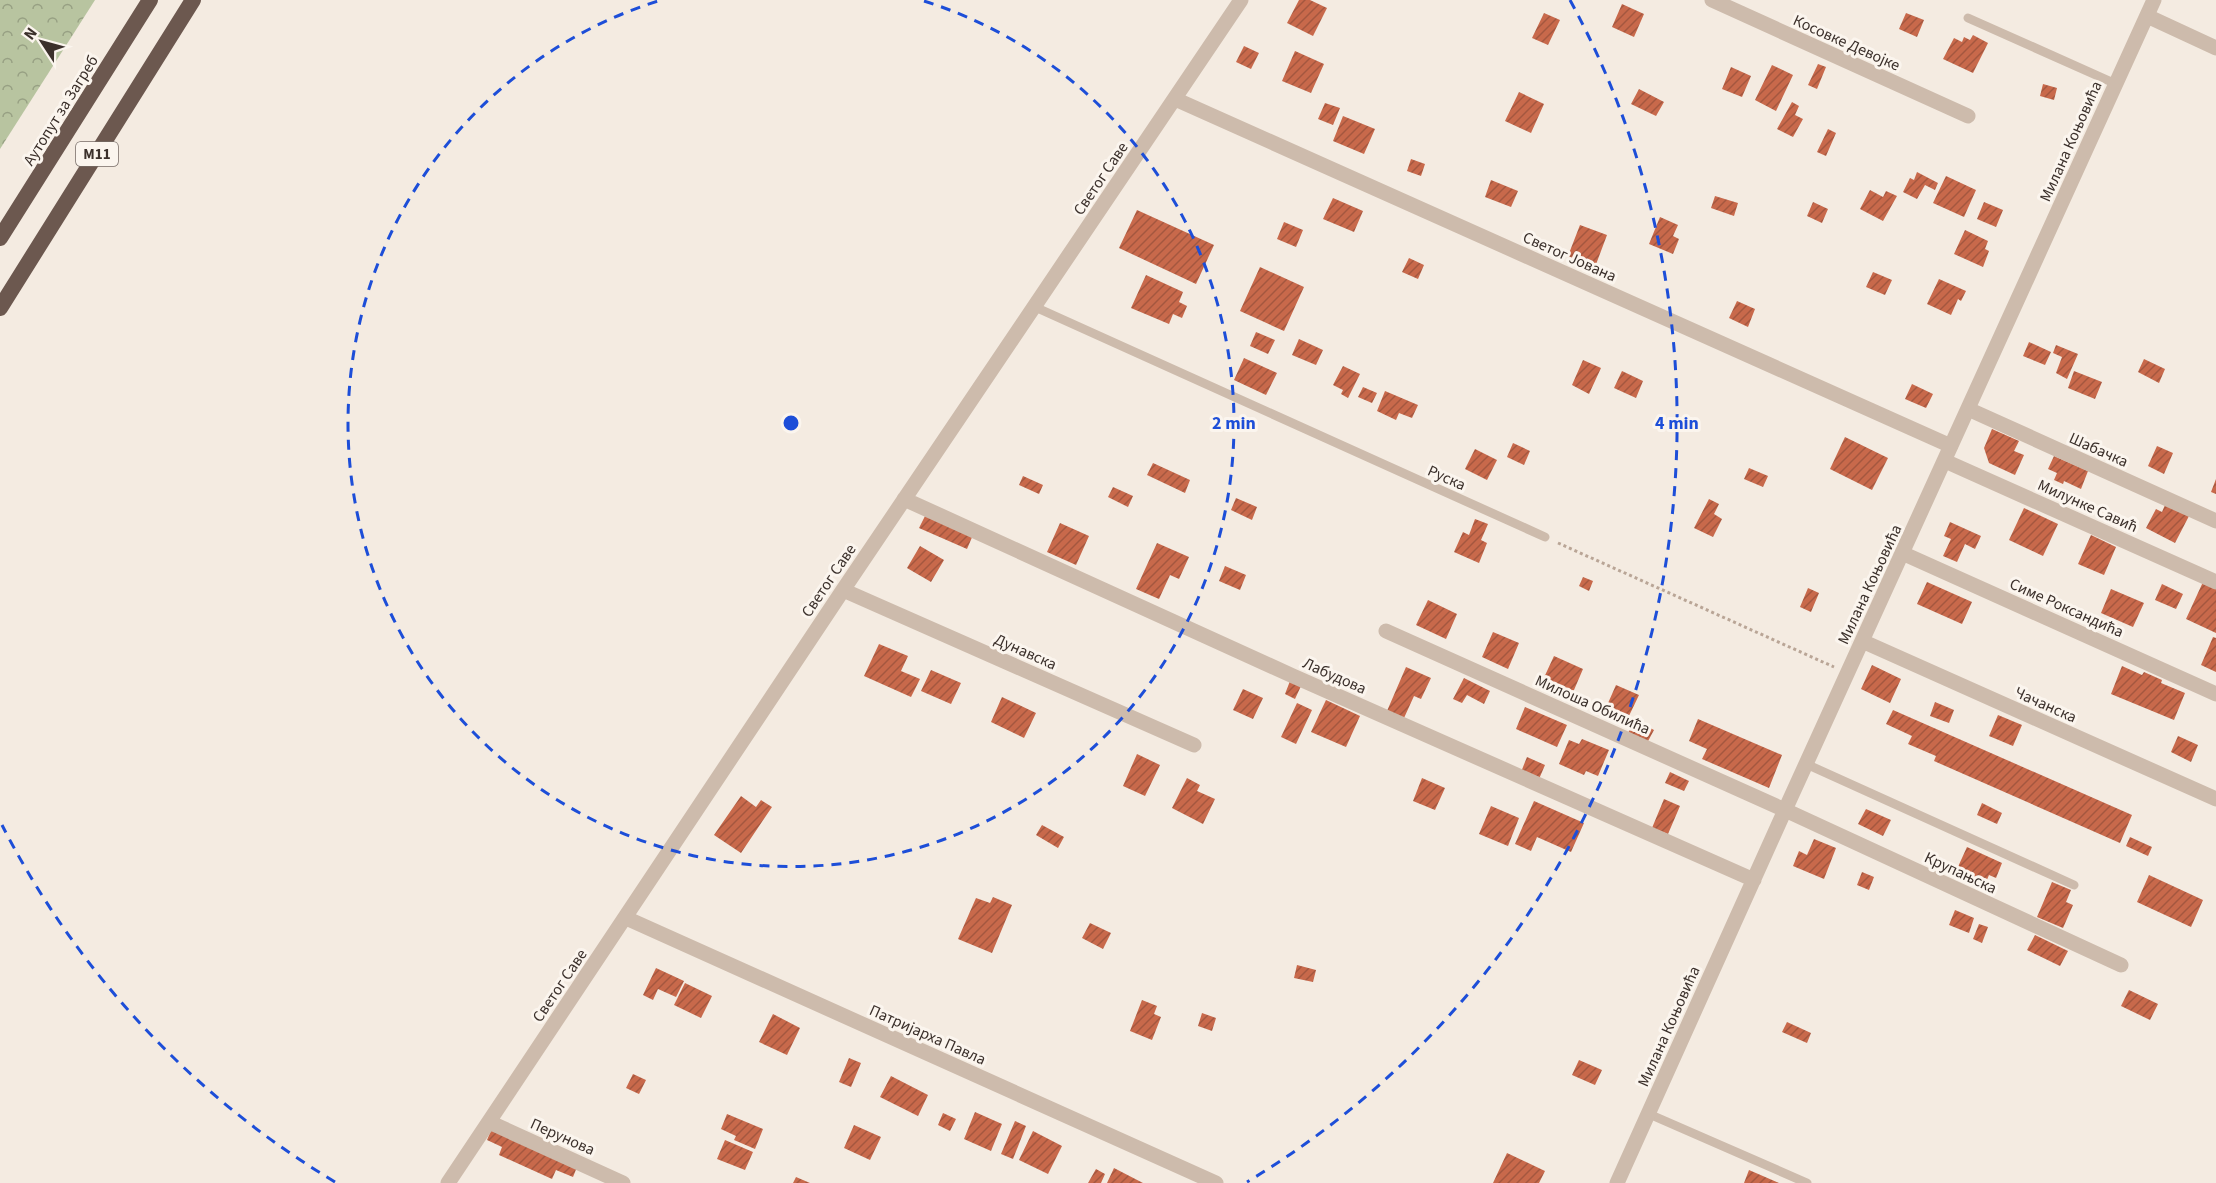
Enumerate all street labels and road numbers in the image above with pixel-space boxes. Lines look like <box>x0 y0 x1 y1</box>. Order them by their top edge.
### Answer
street label: Косовке Девојке <box>1790 9 1904 76</box>
street label: Аутопут за Загреб <box>18 51 104 170</box>
street label: Милана Коњовића <box>2034 78 2107 205</box>
street label: Светог Саве <box>1068 138 1133 219</box>
road number: M11 <box>76 142 118 166</box>
street label: Светог Јована <box>1519 226 1620 287</box>
street label: Шабачка <box>2065 427 2132 473</box>
street label: Руска <box>1424 460 1469 496</box>
street label: Милунке Савић <box>2034 474 2141 538</box>
street label: Милана Коњовића <box>1832 521 1907 648</box>
street label: Светог Саве <box>796 540 861 621</box>
street label: Симе Роксандића <box>2006 573 2127 643</box>
street label: Дунавска <box>991 628 1060 675</box>
street label: Лабудова <box>1299 652 1370 700</box>
street label: Милоша Обилића <box>1532 670 1654 740</box>
street label: Чачанска <box>2011 681 2080 728</box>
street label: Крупањска <box>1921 847 2000 899</box>
street label: Светог Саве <box>527 945 592 1026</box>
street label: Милана Коњовића <box>1632 963 1705 1090</box>
street label: Патријарха Павла <box>866 999 989 1070</box>
street label: Перунова <box>527 1113 598 1161</box>

